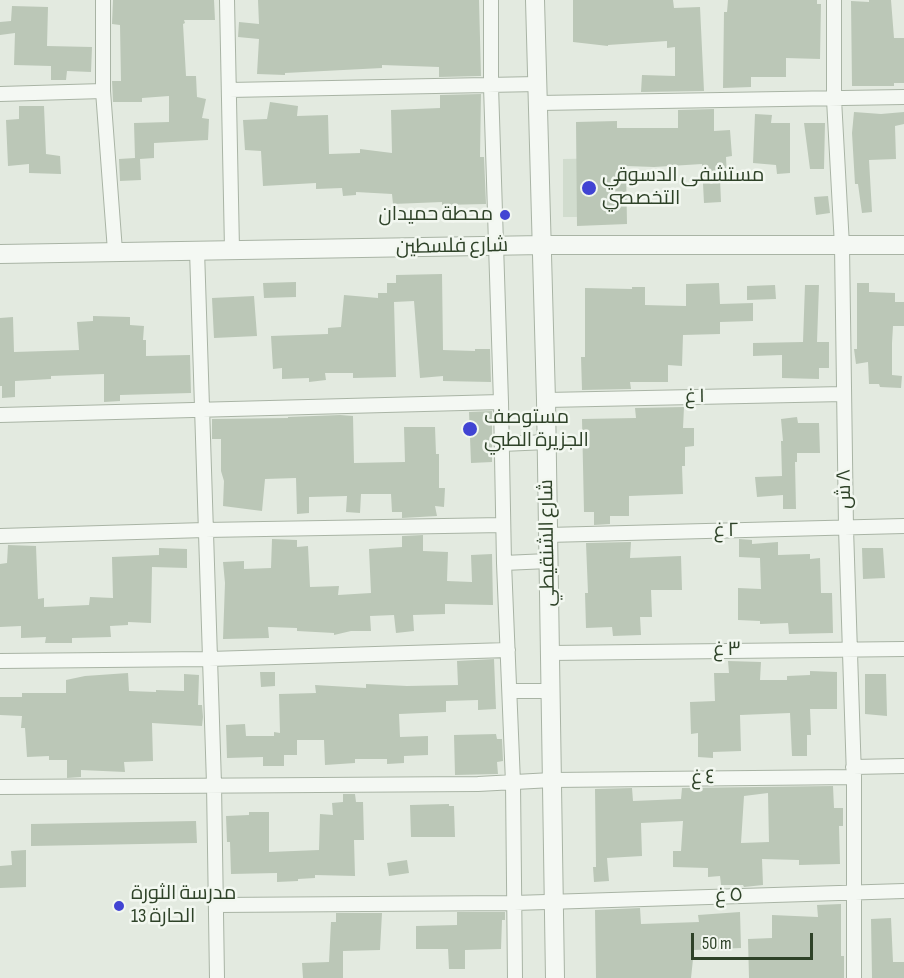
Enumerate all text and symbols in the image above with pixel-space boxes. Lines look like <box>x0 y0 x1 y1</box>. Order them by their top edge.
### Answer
place label: مستشفى الدسوقي التخصصي <box>602 164 764 211</box>
marker: مستشفى الدسوقي التخصصي <box>580 179 598 197</box>
place label: محطة حميدان <box>379 203 493 227</box>
marker: محطة حميدان <box>498 208 512 222</box>
street label: شارع فلسطين <box>396 234 508 260</box>
street label: ١ غ <box>685 385 705 409</box>
place label: مستوصف الجزيرة الطبي <box>484 406 589 453</box>
marker: مستوصف الجزيرة الطبي <box>461 420 479 438</box>
street label: ٨ ش <box>833 469 857 509</box>
street label: شارع الشنقيطي <box>535 479 561 607</box>
street label: ٢ غ <box>713 519 739 543</box>
street label: ٣ غ <box>713 638 741 662</box>
street label: ٤ غ <box>691 766 715 790</box>
place label: مدرسة الثورة الحارة 13 <box>131 882 236 929</box>
street label: ٥ غ <box>715 884 743 908</box>
marker: مدرسة الثورة الحارة 13 <box>112 899 126 913</box>
scale bar <box>694 921 816 959</box>
text: 50 m <box>702 933 732 954</box>

